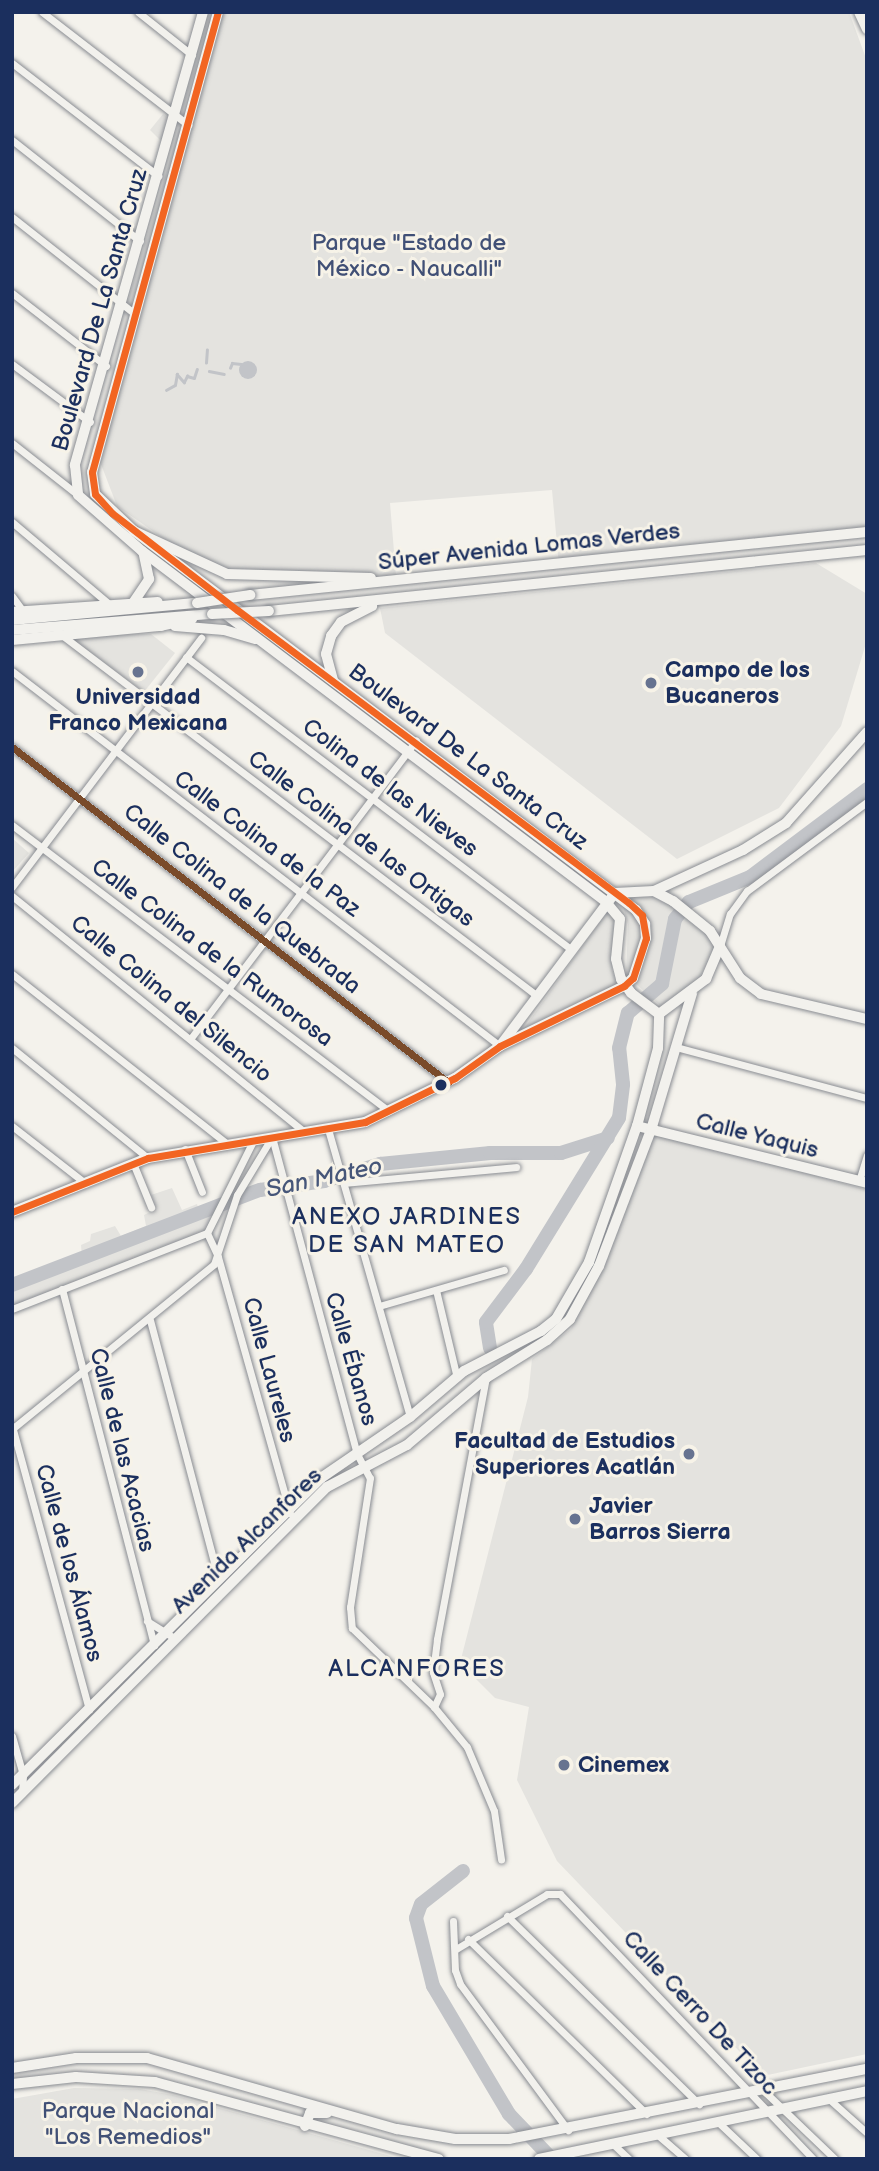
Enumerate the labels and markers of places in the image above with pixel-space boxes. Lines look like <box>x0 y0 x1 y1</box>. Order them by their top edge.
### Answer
place label: Campo de los Bucaneros <box>665 656 810 710</box>
marker: Universidad Franco Mexicana <box>130 664 146 680</box>
marker: Campo de los Bucaneros <box>643 675 659 691</box>
place label: Universidad Franco Mexicana <box>48 683 228 737</box>
unlabelled marker <box>434 1078 448 1092</box>
place label: Facultad de Estudios Superiores Acatlán <box>454 1427 675 1481</box>
marker: Facultad de Estudios Superiores Acatlán <box>681 1446 697 1462</box>
place label: Javier Barros Sierra <box>589 1492 731 1546</box>
marker: Javier Barros Sierra <box>567 1511 583 1527</box>
place label: Cinemex <box>578 1751 669 1779</box>
marker: Cinemex <box>556 1757 572 1773</box>

